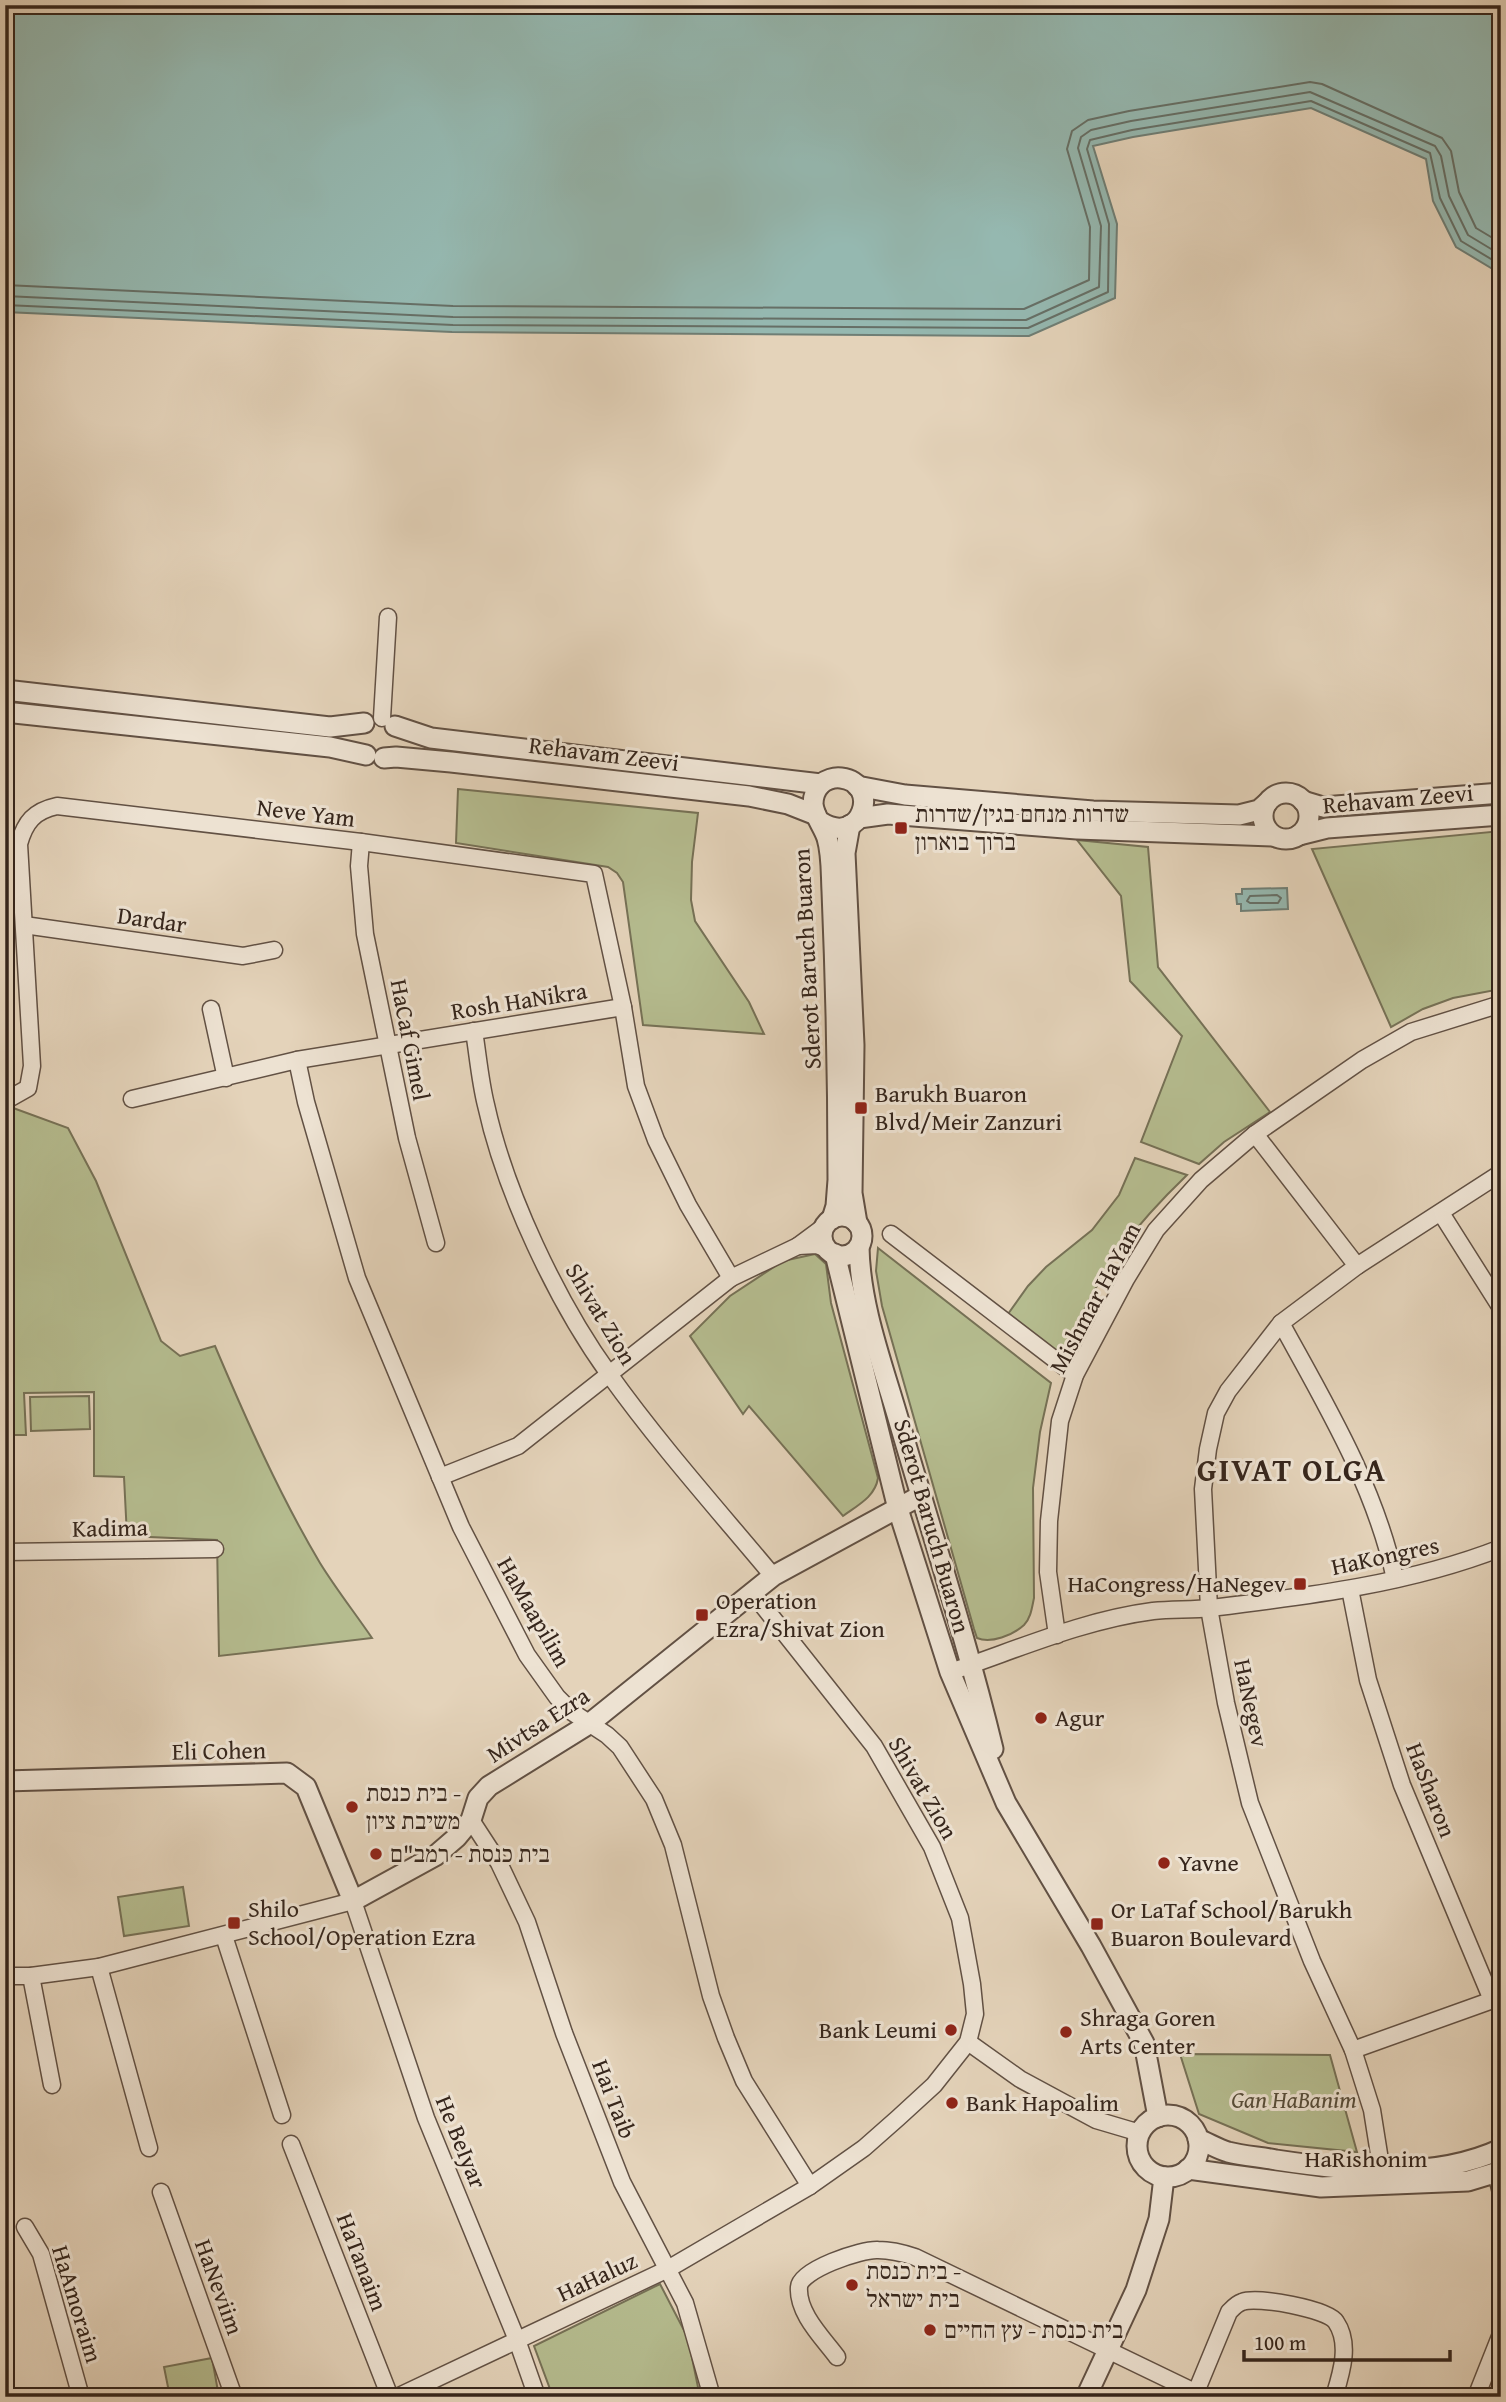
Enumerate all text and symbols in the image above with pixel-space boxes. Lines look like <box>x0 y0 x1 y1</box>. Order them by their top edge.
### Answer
street label: Rehavam Zeevi <box>527 727 681 780</box>
street label: Rehavam Zeevi <box>1321 774 1475 823</box>
street label: Neve Yam <box>255 789 358 836</box>
place label: שדרות מנחם בגין/שדרות ברוך בוארון <box>915 796 1129 859</box>
marker: שדרות מנחם בגין/שדרות ברוך בוארון <box>893 820 909 836</box>
street label: Sderot Baruch Buaron <box>783 847 830 1070</box>
street label: Dardar <box>115 897 189 942</box>
street label: Rosh HaNikra <box>448 972 590 1029</box>
street label: HaCaf Gimel <box>382 976 439 1104</box>
place label: Barukh Buaron Blvd/Meir Zanzuri <box>875 1076 1062 1139</box>
marker: Barukh Buaron Blvd/Meir Zanzuri <box>853 1100 869 1116</box>
street label: Mishmar HaYam <box>1040 1216 1149 1380</box>
street label: Shivat Zion <box>557 1256 646 1372</box>
street label: Sderot Baruch Buaron <box>885 1415 980 1638</box>
district label: GIVAT OLGA <box>1197 1446 1387 1493</box>
street label: Kadima <box>72 1509 149 1546</box>
street label: HaKongres <box>1328 1527 1442 1584</box>
street label: HaMaapilim <box>489 1550 580 1674</box>
place label: HaCongress/HaNegev <box>1067 1566 1286 1601</box>
marker: HaCongress/HaNegev <box>1292 1576 1308 1592</box>
place label: Operation Ezra/Shivat Zion <box>716 1583 885 1646</box>
marker: Operation Ezra/Shivat Zion <box>694 1607 710 1623</box>
street label: HaNegev <box>1225 1656 1278 1750</box>
street label: Mivtsa Ezra <box>479 1678 597 1771</box>
place label: Agur <box>1055 1700 1104 1735</box>
marker: Agur <box>1033 1710 1049 1726</box>
street label: Shivat Zion <box>880 1730 967 1846</box>
street label: Eli Cohen <box>171 1732 267 1769</box>
street label: HaSharon <box>1397 1737 1466 1843</box>
place label: בית כנסת - משיבת ציון <box>366 1775 461 1838</box>
marker: בית כנסת - משיבת ציון <box>344 1799 360 1815</box>
place label: בית כנסת - רמב"ם <box>390 1836 550 1871</box>
place label: Yavne <box>1178 1845 1239 1880</box>
marker: בית כנסת - רמב"ם <box>368 1846 384 1862</box>
marker: Yavne <box>1156 1855 1172 1871</box>
place label: Shilo School/Operation Ezra <box>248 1891 476 1954</box>
place label: Or LaTaf School/Barukh Buaron Boulevard <box>1111 1892 1353 1955</box>
marker: Shilo School/Operation Ezra <box>226 1915 242 1931</box>
marker: Or LaTaf School/Barukh Buaron Boulevard <box>1089 1916 1105 1932</box>
place label: Shraga Goren Arts Center <box>1080 2000 1216 2063</box>
place label: Bank Leumi <box>819 2012 937 2047</box>
marker: Bank Leumi <box>943 2022 959 2038</box>
marker: Shraga Goren Arts Center <box>1058 2024 1074 2040</box>
street label: Hai Taib <box>583 2054 646 2144</box>
park label: Gan HaBanim <box>1231 2082 1357 2117</box>
place label: Bank Hapoalim <box>966 2085 1119 2120</box>
street label: He BeIyar <box>427 2090 496 2194</box>
marker: Bank Hapoalim <box>944 2095 960 2111</box>
street label: HaRishonim <box>1305 2141 1428 2176</box>
street label: HaTanaim <box>328 2208 397 2316</box>
street label: HaNeviim <box>186 2234 253 2340</box>
street label: HaAmoraim <box>43 2241 112 2367</box>
street label: HaHaluz <box>551 2243 643 2310</box>
place label: בית כנסת - בית ישראל <box>866 2253 961 2316</box>
marker: בית כנסת - בית ישראל <box>844 2277 860 2293</box>
place label: בית כנסת - עץ החיים <box>944 2312 1123 2347</box>
scale bar <box>1244 2318 1450 2362</box>
marker: בית כנסת - עץ החיים <box>922 2322 938 2338</box>
text: 100 m <box>1254 2327 1306 2358</box>

